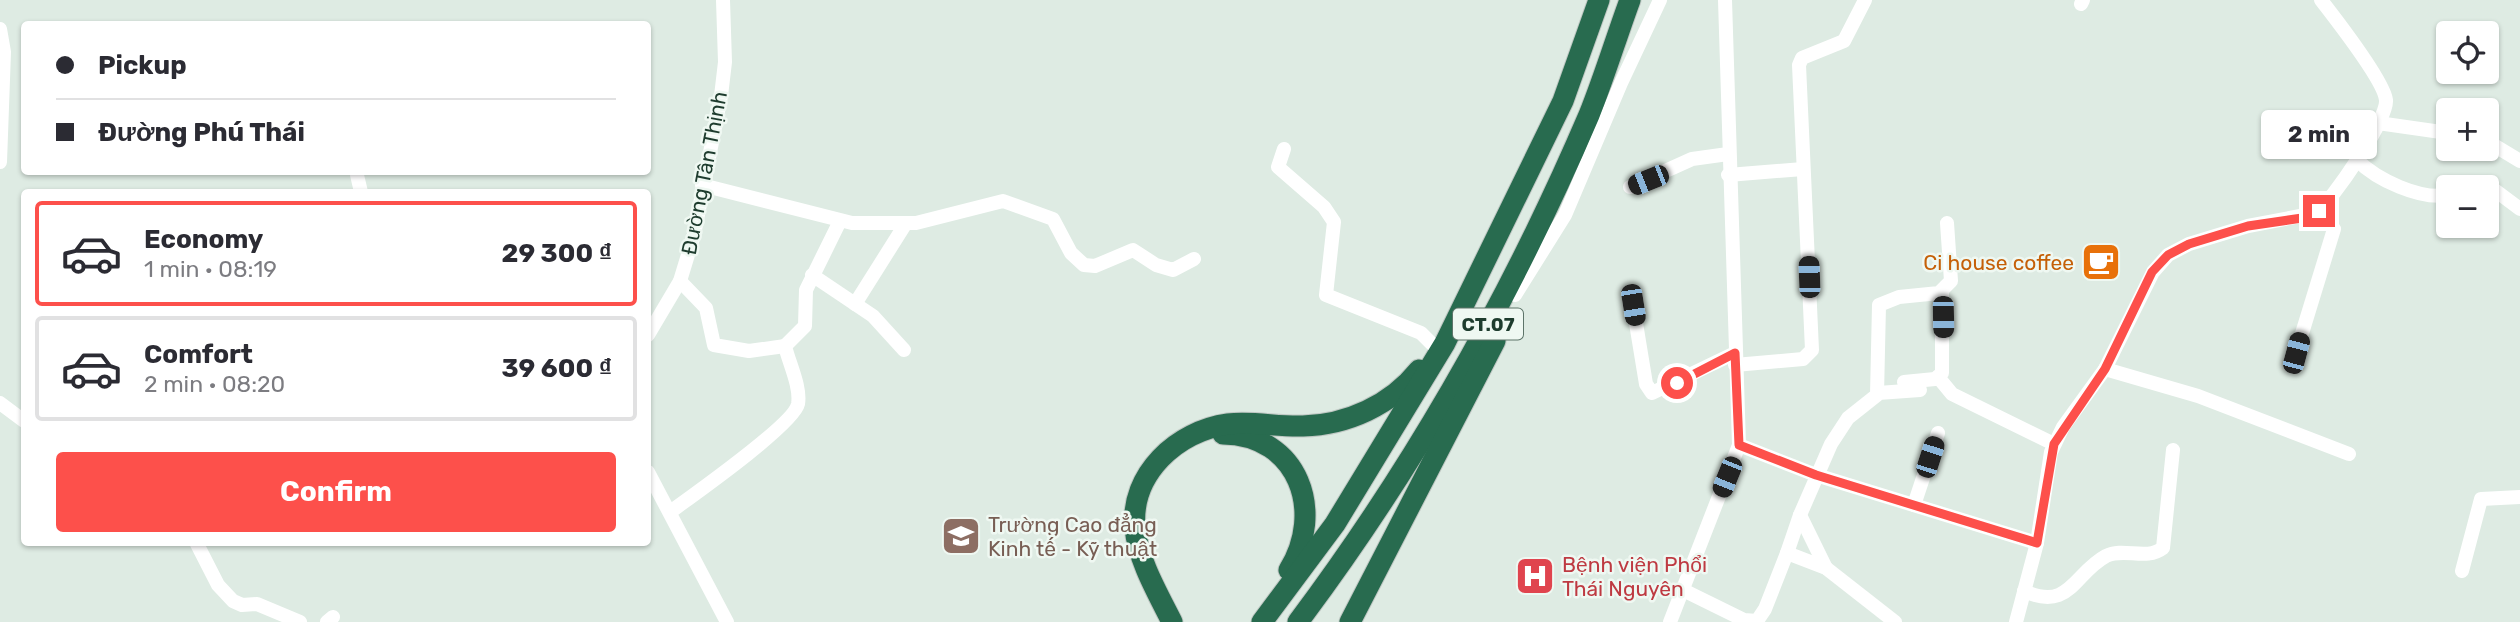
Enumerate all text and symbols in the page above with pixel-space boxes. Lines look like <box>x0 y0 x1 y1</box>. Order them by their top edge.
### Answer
map controls <box>2436 21 2499 238</box>
button: locate <box>2436 21 2499 84</box>
text: Pickup <box>98 50 187 81</box>
street label: Đường Tân Thịnh <box>676 89 732 257</box>
button: + <box>2436 98 2499 161</box>
callout: 2 min <box>2261 110 2377 158</box>
text: Đường Phú Thái <box>98 117 305 148</box>
text: 2 min <box>2288 120 2350 148</box>
car <box>1625 162 1672 198</box>
button: − <box>2436 175 2499 238</box>
route end <box>2303 195 2335 227</box>
icon: car <box>60 222 123 285</box>
text: Economy <box>144 224 263 255</box>
text: 29 300 ₫ <box>502 238 612 269</box>
cafe icon: Ci house coffee <box>2080 241 2122 283</box>
place label: Ci house coffee <box>1923 250 2074 275</box>
text: 1 min · 08:19 <box>144 255 277 283</box>
car <box>1798 256 1821 298</box>
car <box>1620 283 1647 327</box>
car <box>1933 296 1954 338</box>
road number: CT.07 <box>1453 308 1523 340</box>
car <box>2281 330 2312 376</box>
icon: car <box>60 337 123 400</box>
text: Comfort <box>144 339 253 370</box>
text: 39 600 ₫ <box>501 353 612 384</box>
route start <box>1661 367 1693 399</box>
text: 2 min · 08:20 <box>144 370 285 398</box>
car <box>1914 434 1947 480</box>
button: Confirm <box>56 452 616 532</box>
car <box>1710 454 1745 500</box>
place label: Trường Cao đẳng Kinh tế - Kỹ thuật <box>988 512 1157 561</box>
school or university icon: Trường Cao đẳng Kinh tế - Kỹ thuật <box>940 515 982 557</box>
place label: Bệnh viện Phổi Thái Nguyên <box>1562 552 1707 601</box>
hospital icon: Bệnh viện Phổi Thái Nguyên <box>1514 555 1556 597</box>

